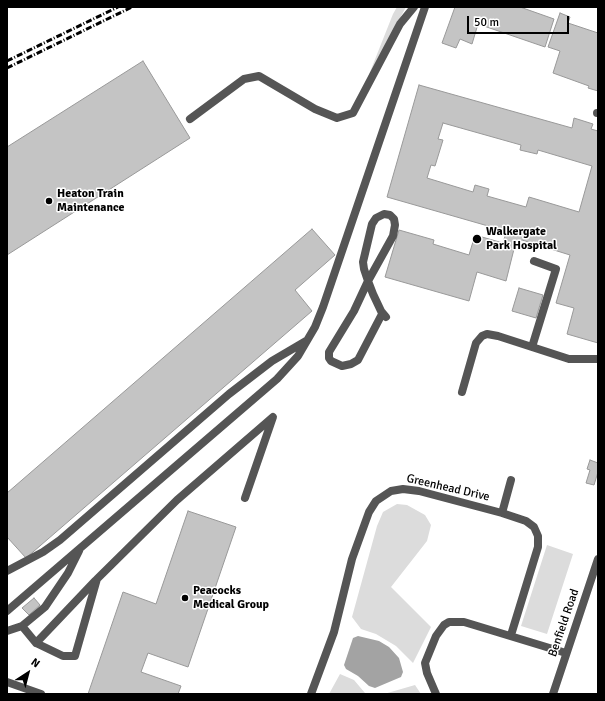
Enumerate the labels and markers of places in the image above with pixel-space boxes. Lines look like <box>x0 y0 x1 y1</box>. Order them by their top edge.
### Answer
place label: Heaton Train Maintenance <box>57 187 125 215</box>
marker: Heaton Train Maintenance <box>44 196 54 206</box>
place label: Walkergate Park Hospital <box>486 225 557 253</box>
marker: Walkergate Park Hospital <box>471 233 483 245</box>
place label: Peacocks Medical Group <box>193 584 269 612</box>
marker: Peacocks Medical Group <box>180 593 190 603</box>

